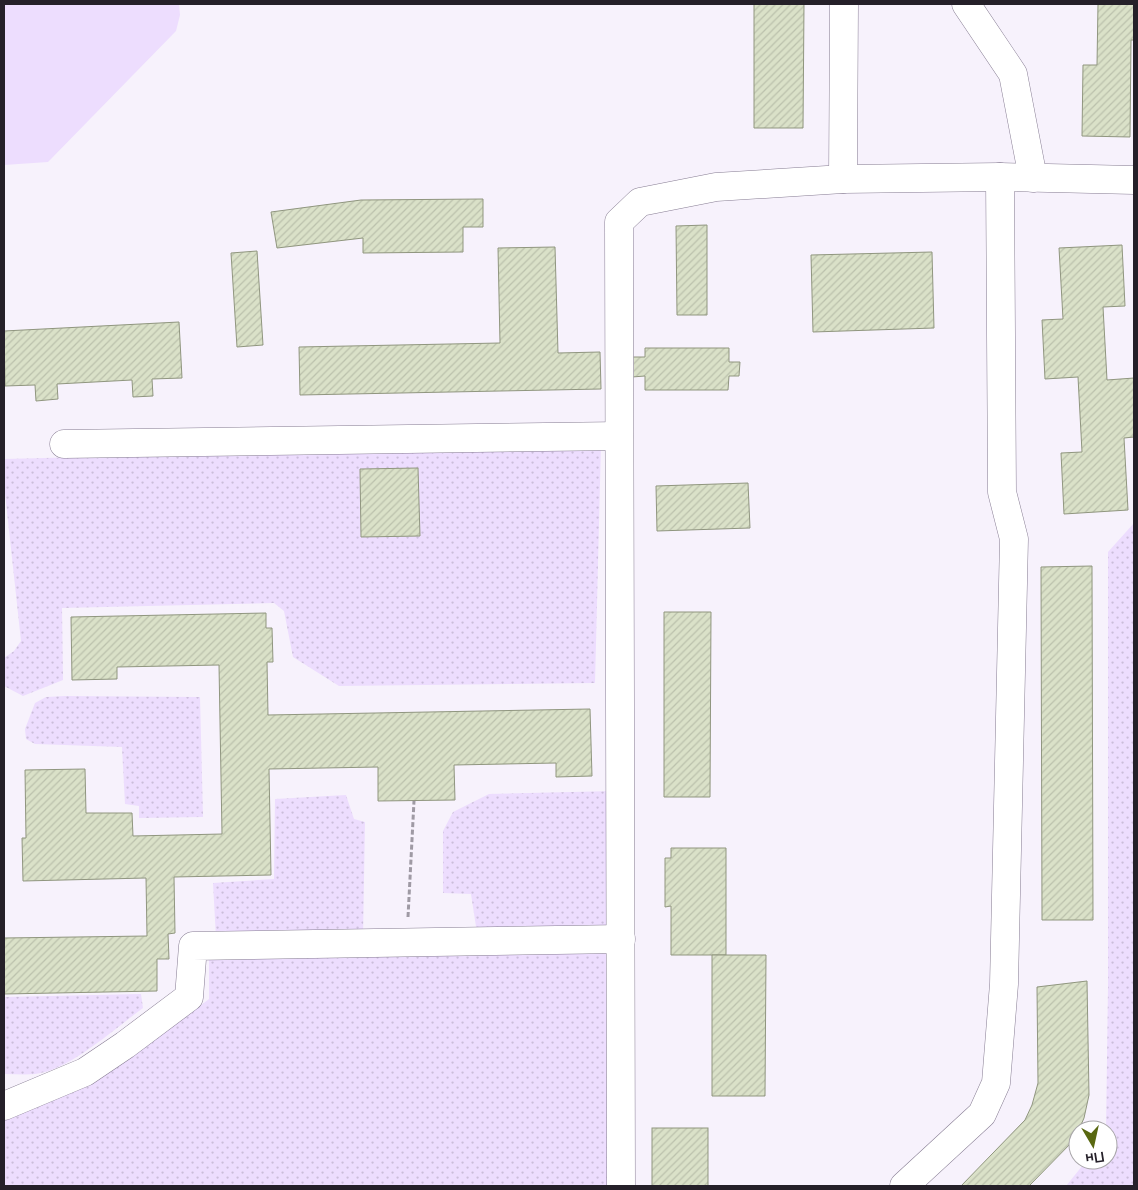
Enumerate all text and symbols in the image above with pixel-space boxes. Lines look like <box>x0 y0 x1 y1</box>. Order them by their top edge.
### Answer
north arrow <box>1068 1120 1118 1170</box>
text: Пн <box>1084 1147 1106 1168</box>

